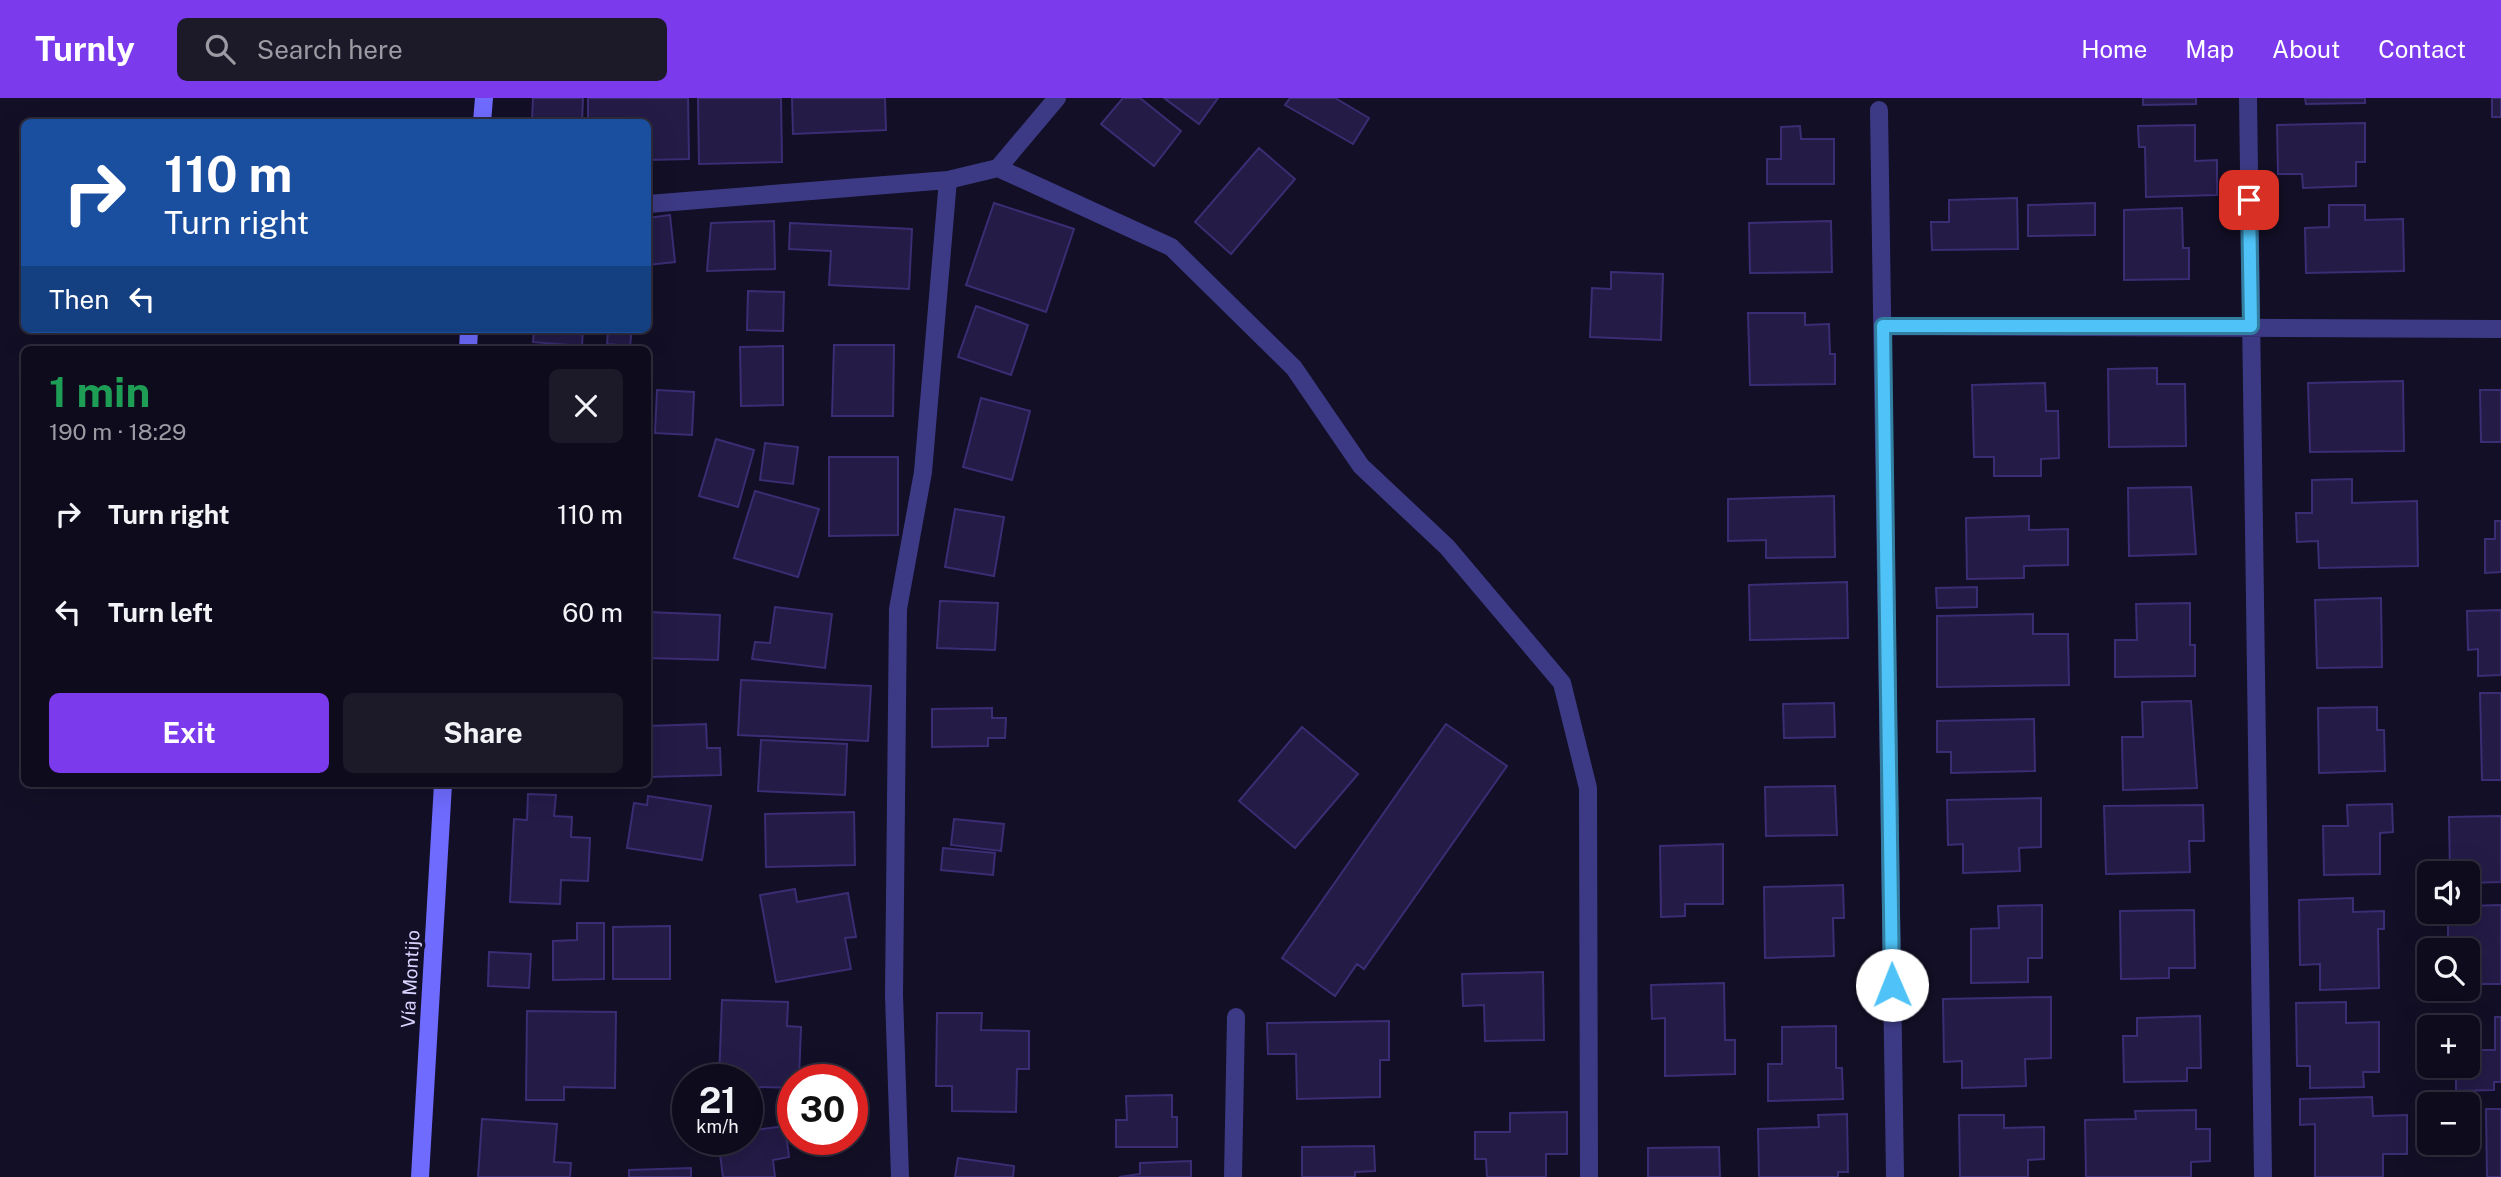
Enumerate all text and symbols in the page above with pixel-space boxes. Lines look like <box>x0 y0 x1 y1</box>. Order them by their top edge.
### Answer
search box <box>177 18 667 81</box>
text: Turnly <box>35 30 135 68</box>
icon: search <box>201 30 239 68</box>
text: Search here <box>257 34 403 65</box>
text: Home <box>2081 35 2147 63</box>
text: Map <box>2185 35 2234 63</box>
text: About <box>2272 35 2340 63</box>
text: Contact <box>2378 35 2466 63</box>
text: 110 m <box>164 145 292 203</box>
icon: right <box>49 147 140 238</box>
pin <box>2219 170 2279 230</box>
icon: arrive <box>2230 181 2268 219</box>
text: Turn right <box>164 204 309 241</box>
icon: left <box>123 280 161 318</box>
text: Then <box>49 284 109 315</box>
text: 1 min <box>49 367 150 416</box>
button: close <box>549 369 623 443</box>
text: 190 m · 18:29 <box>49 418 186 445</box>
icon: right <box>49 495 87 533</box>
text: Turn right <box>108 499 230 530</box>
text: 110 m <box>557 499 623 530</box>
icon: left <box>49 593 87 631</box>
text: Turn left <box>108 597 213 628</box>
text: 60 m <box>562 597 623 628</box>
button: Exit <box>49 693 329 773</box>
button: Share <box>343 693 623 773</box>
map controls <box>2417 861 2480 1155</box>
button: sound <box>2417 861 2480 924</box>
street label: Vía Montijo <box>396 929 424 1029</box>
button: search <box>2417 938 2480 1001</box>
position arrow <box>1855 948 1929 1022</box>
button: + <box>2417 1015 2480 1078</box>
speed limit sign: 30 <box>777 1064 868 1155</box>
text: 21 <box>699 1080 736 1121</box>
button: − <box>2417 1092 2480 1155</box>
text: km/h <box>696 1116 739 1137</box>

